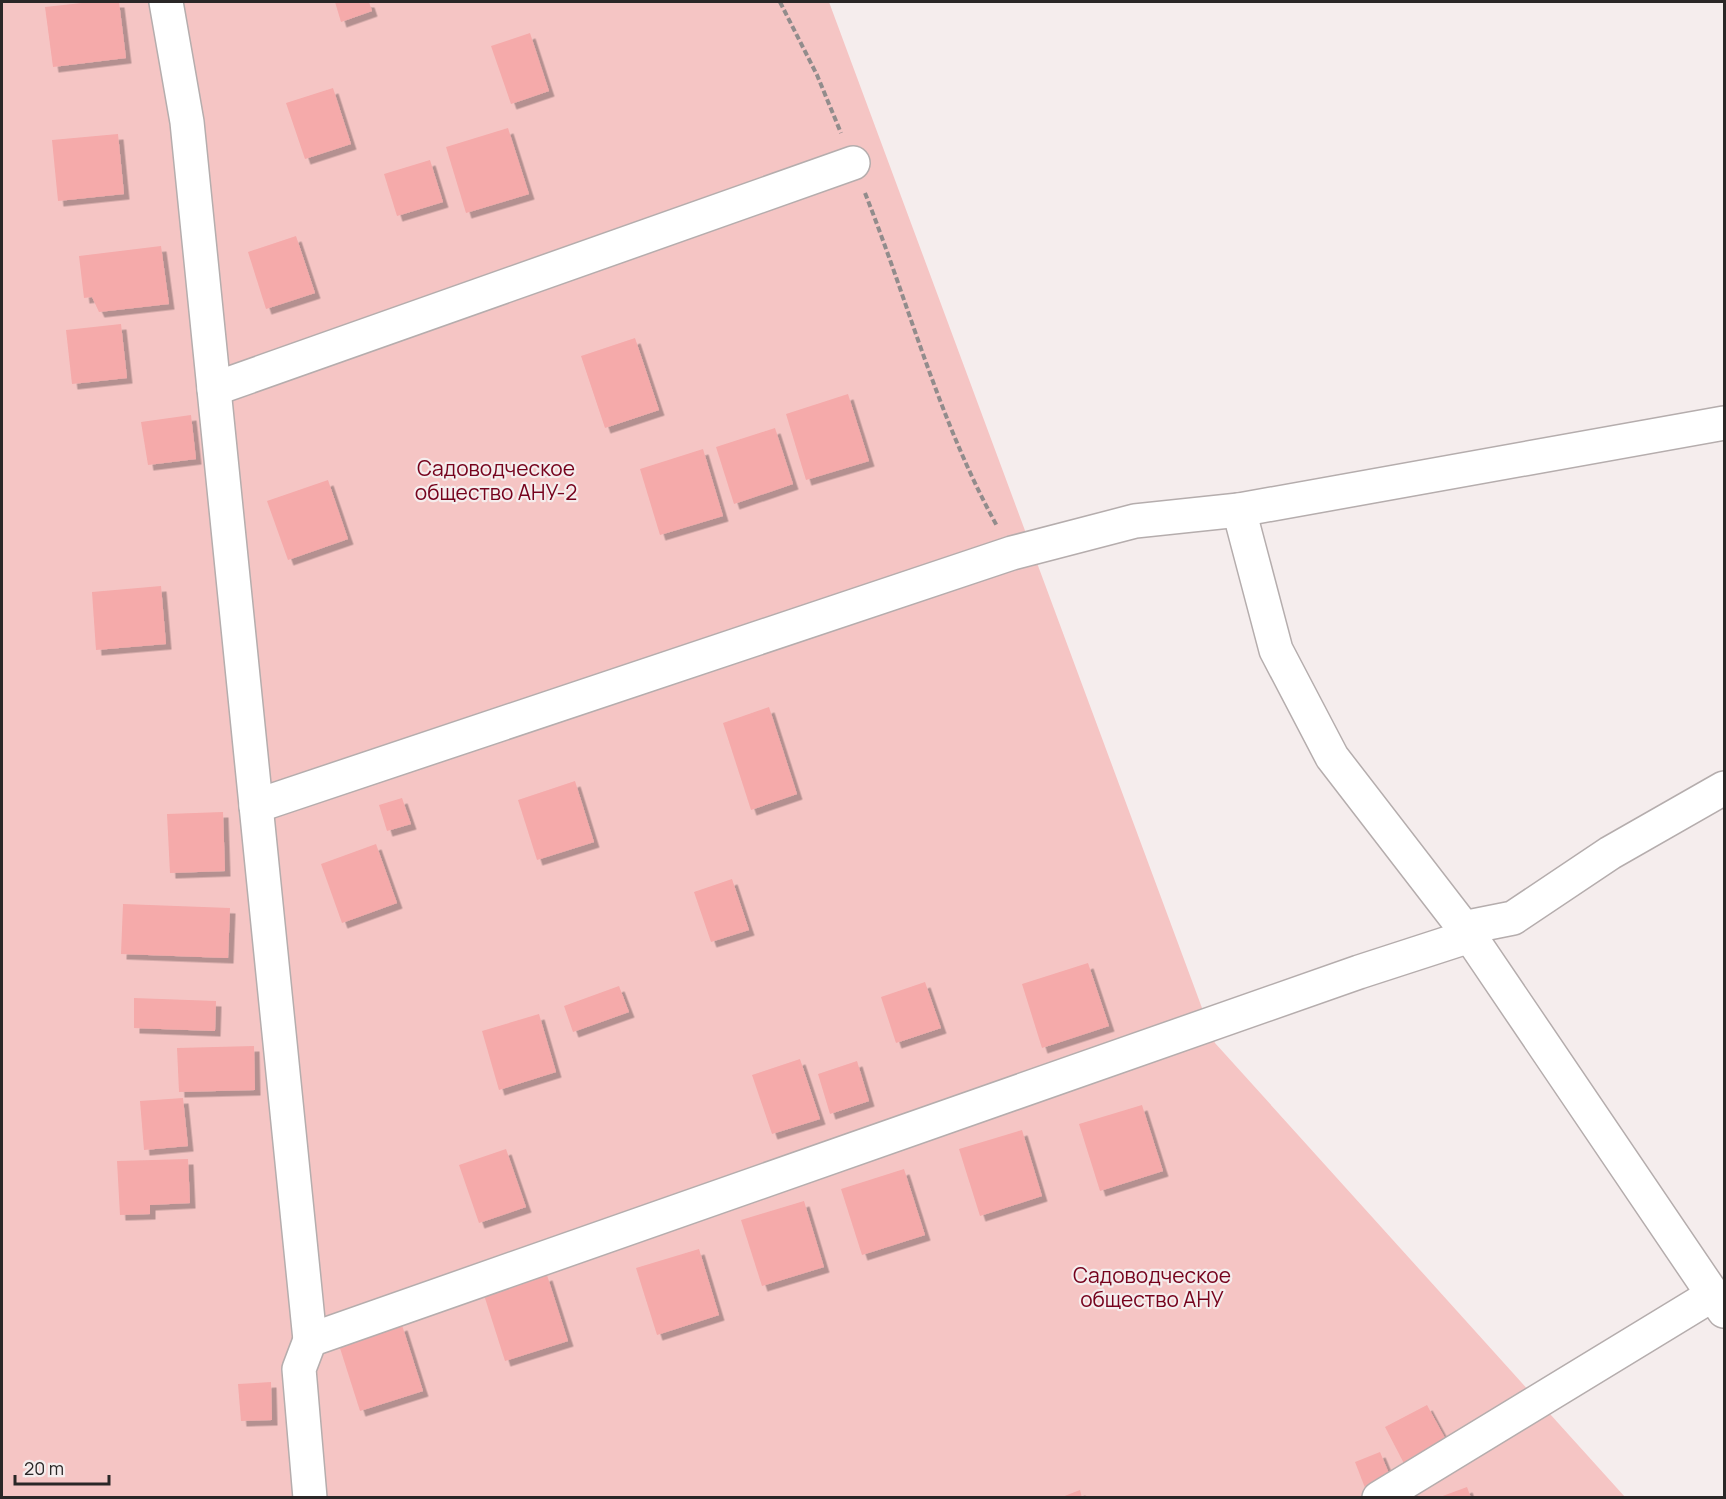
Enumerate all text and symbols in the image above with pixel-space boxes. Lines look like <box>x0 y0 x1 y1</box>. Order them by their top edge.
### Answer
park label: Садоводческое общество АНУ-2 <box>415 454 577 506</box>
park label: Садоводческое общество АНУ <box>1073 1261 1231 1313</box>
scale bar <box>15 1448 110 1486</box>
text: 20 m <box>24 1456 64 1480</box>

